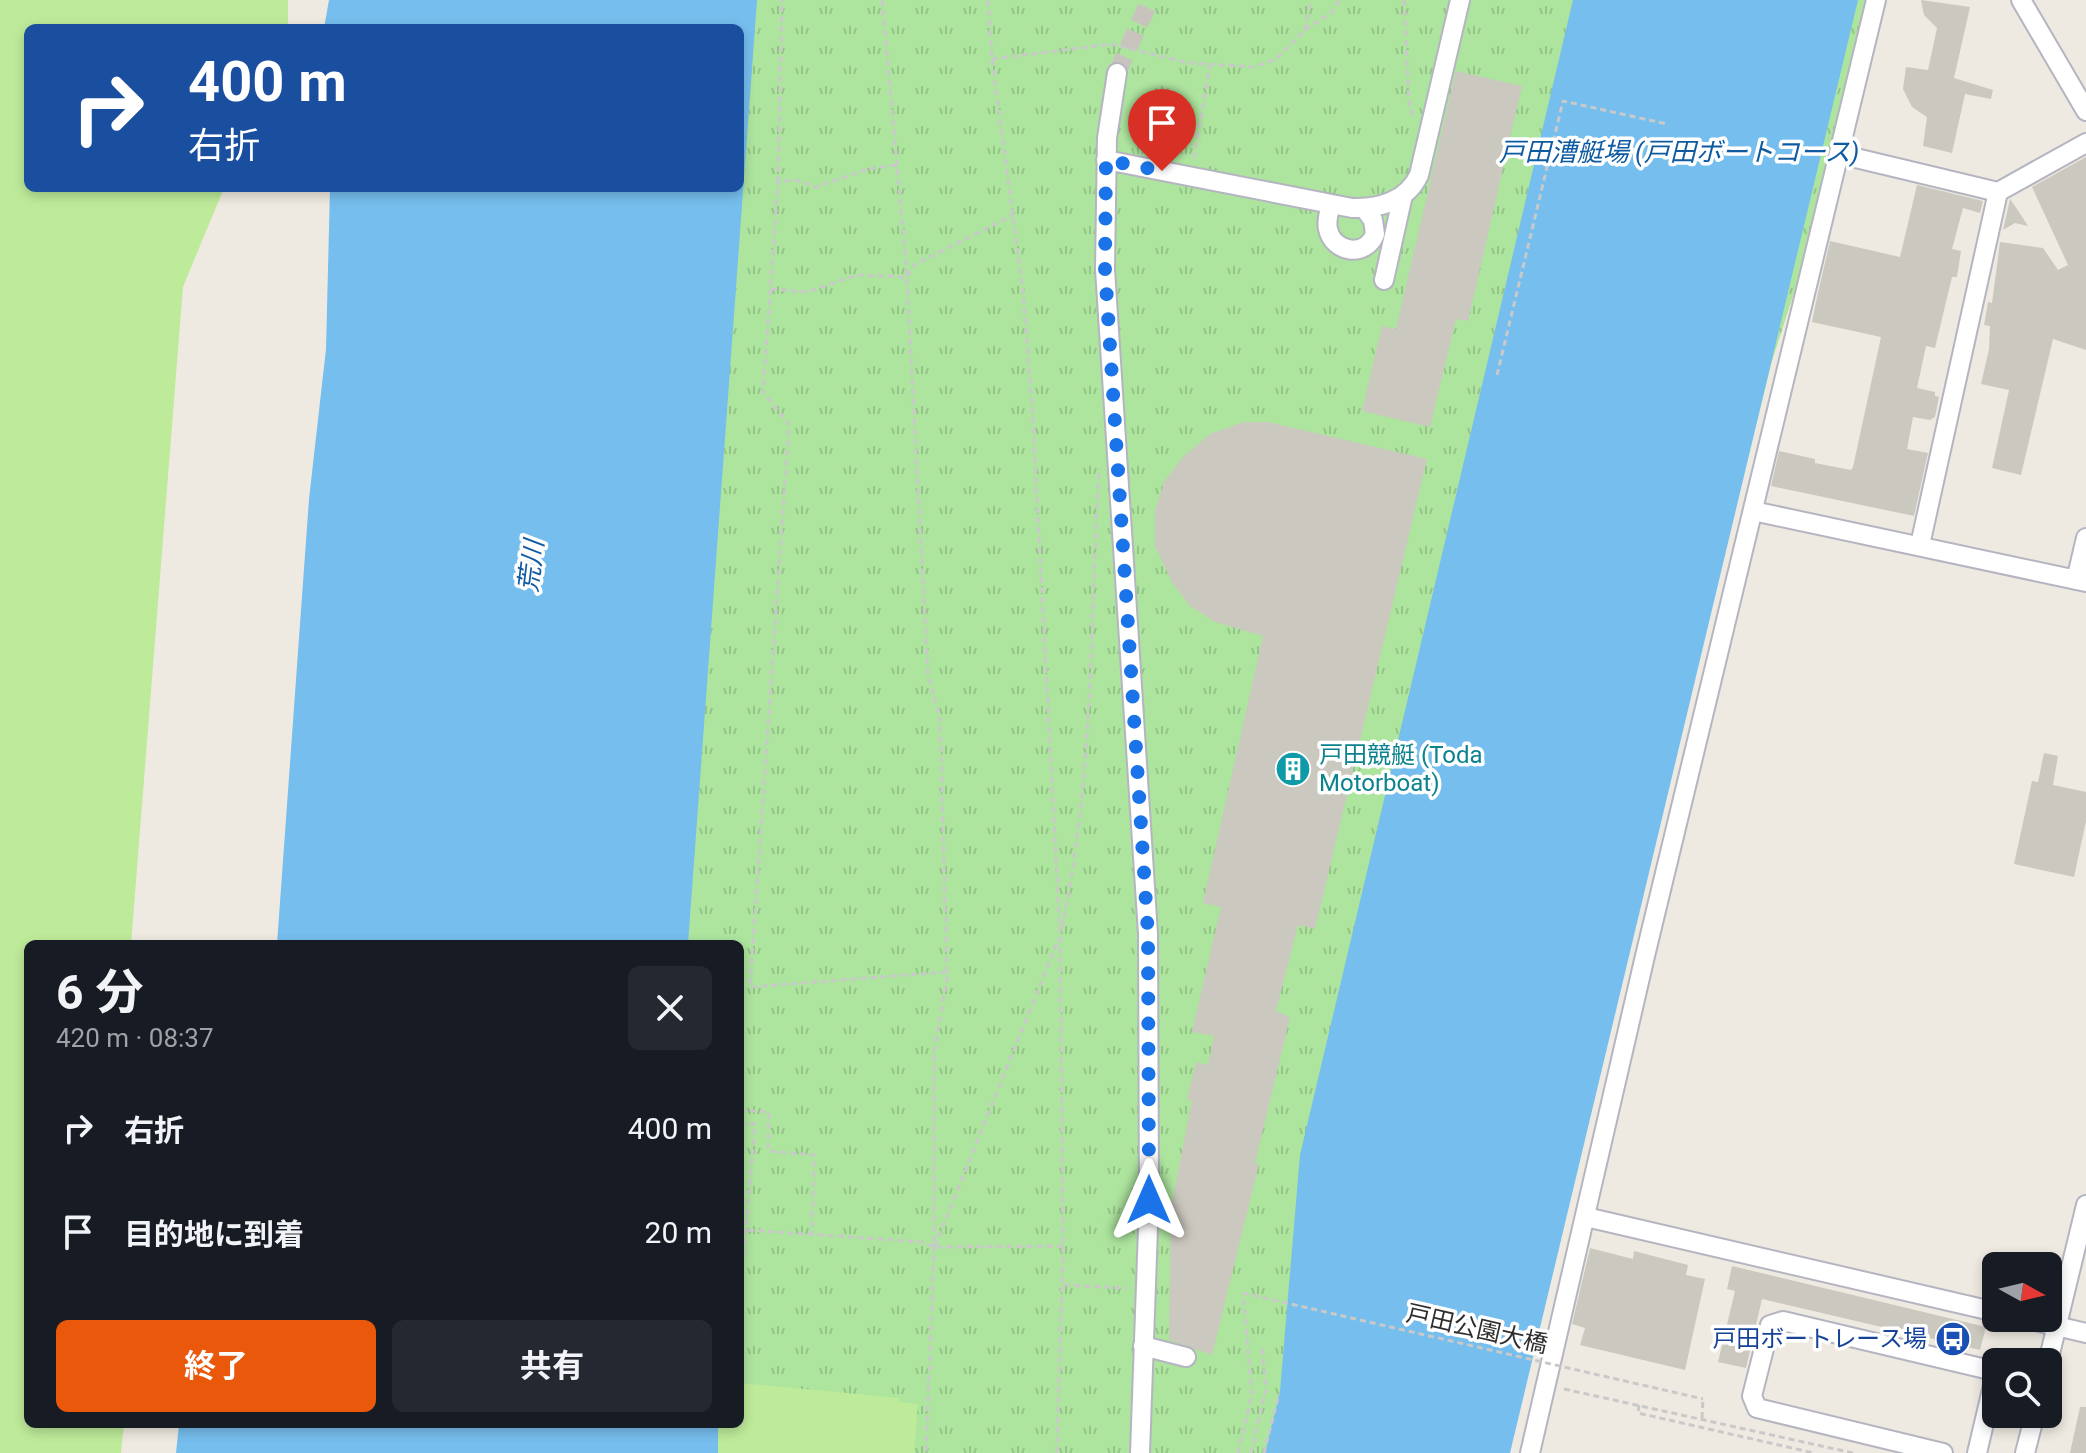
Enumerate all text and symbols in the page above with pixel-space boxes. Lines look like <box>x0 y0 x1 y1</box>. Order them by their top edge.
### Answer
text: 400 m <box>188 49 347 115</box>
icon: right <box>56 56 160 160</box>
pin <box>1128 89 1196 171</box>
icon: arrive <box>1140 101 1184 145</box>
text: 右折 <box>188 125 260 167</box>
water label: 戸田漕艇場 (戸田ボートコース) <box>1499 137 1859 167</box>
water label: 荒川 <box>513 535 549 594</box>
place label: 戸田競艇 (Toda Motorboat) <box>1319 741 1483 797</box>
building icon: 戸田競艇 (Toda Motorboat) <box>1274 750 1312 788</box>
text: 6 分 <box>56 964 143 1021</box>
button: close <box>628 966 712 1050</box>
text: 420 m · 08:37 <box>56 1023 214 1053</box>
icon: right <box>56 1106 100 1150</box>
text: 400 m <box>628 1111 712 1146</box>
text: 右折 <box>124 1113 184 1148</box>
position arrow <box>1107 1158 1191 1242</box>
icon: arrive <box>56 1210 100 1254</box>
text: 20 m <box>645 1215 712 1250</box>
text: 目的地に到着 <box>124 1217 304 1252</box>
north arrow <box>1982 1252 2062 1332</box>
map controls <box>1982 1252 2062 1428</box>
street label: 戸田公園大橋 <box>1404 1299 1550 1359</box>
button: 終了 <box>56 1320 376 1412</box>
button: 共有 <box>392 1320 712 1412</box>
bus stop icon: 戸田ボートレース場 <box>1934 1320 1972 1358</box>
place label: 戸田ボートレース場 <box>1712 1325 1927 1353</box>
button: search <box>1982 1348 2062 1428</box>

